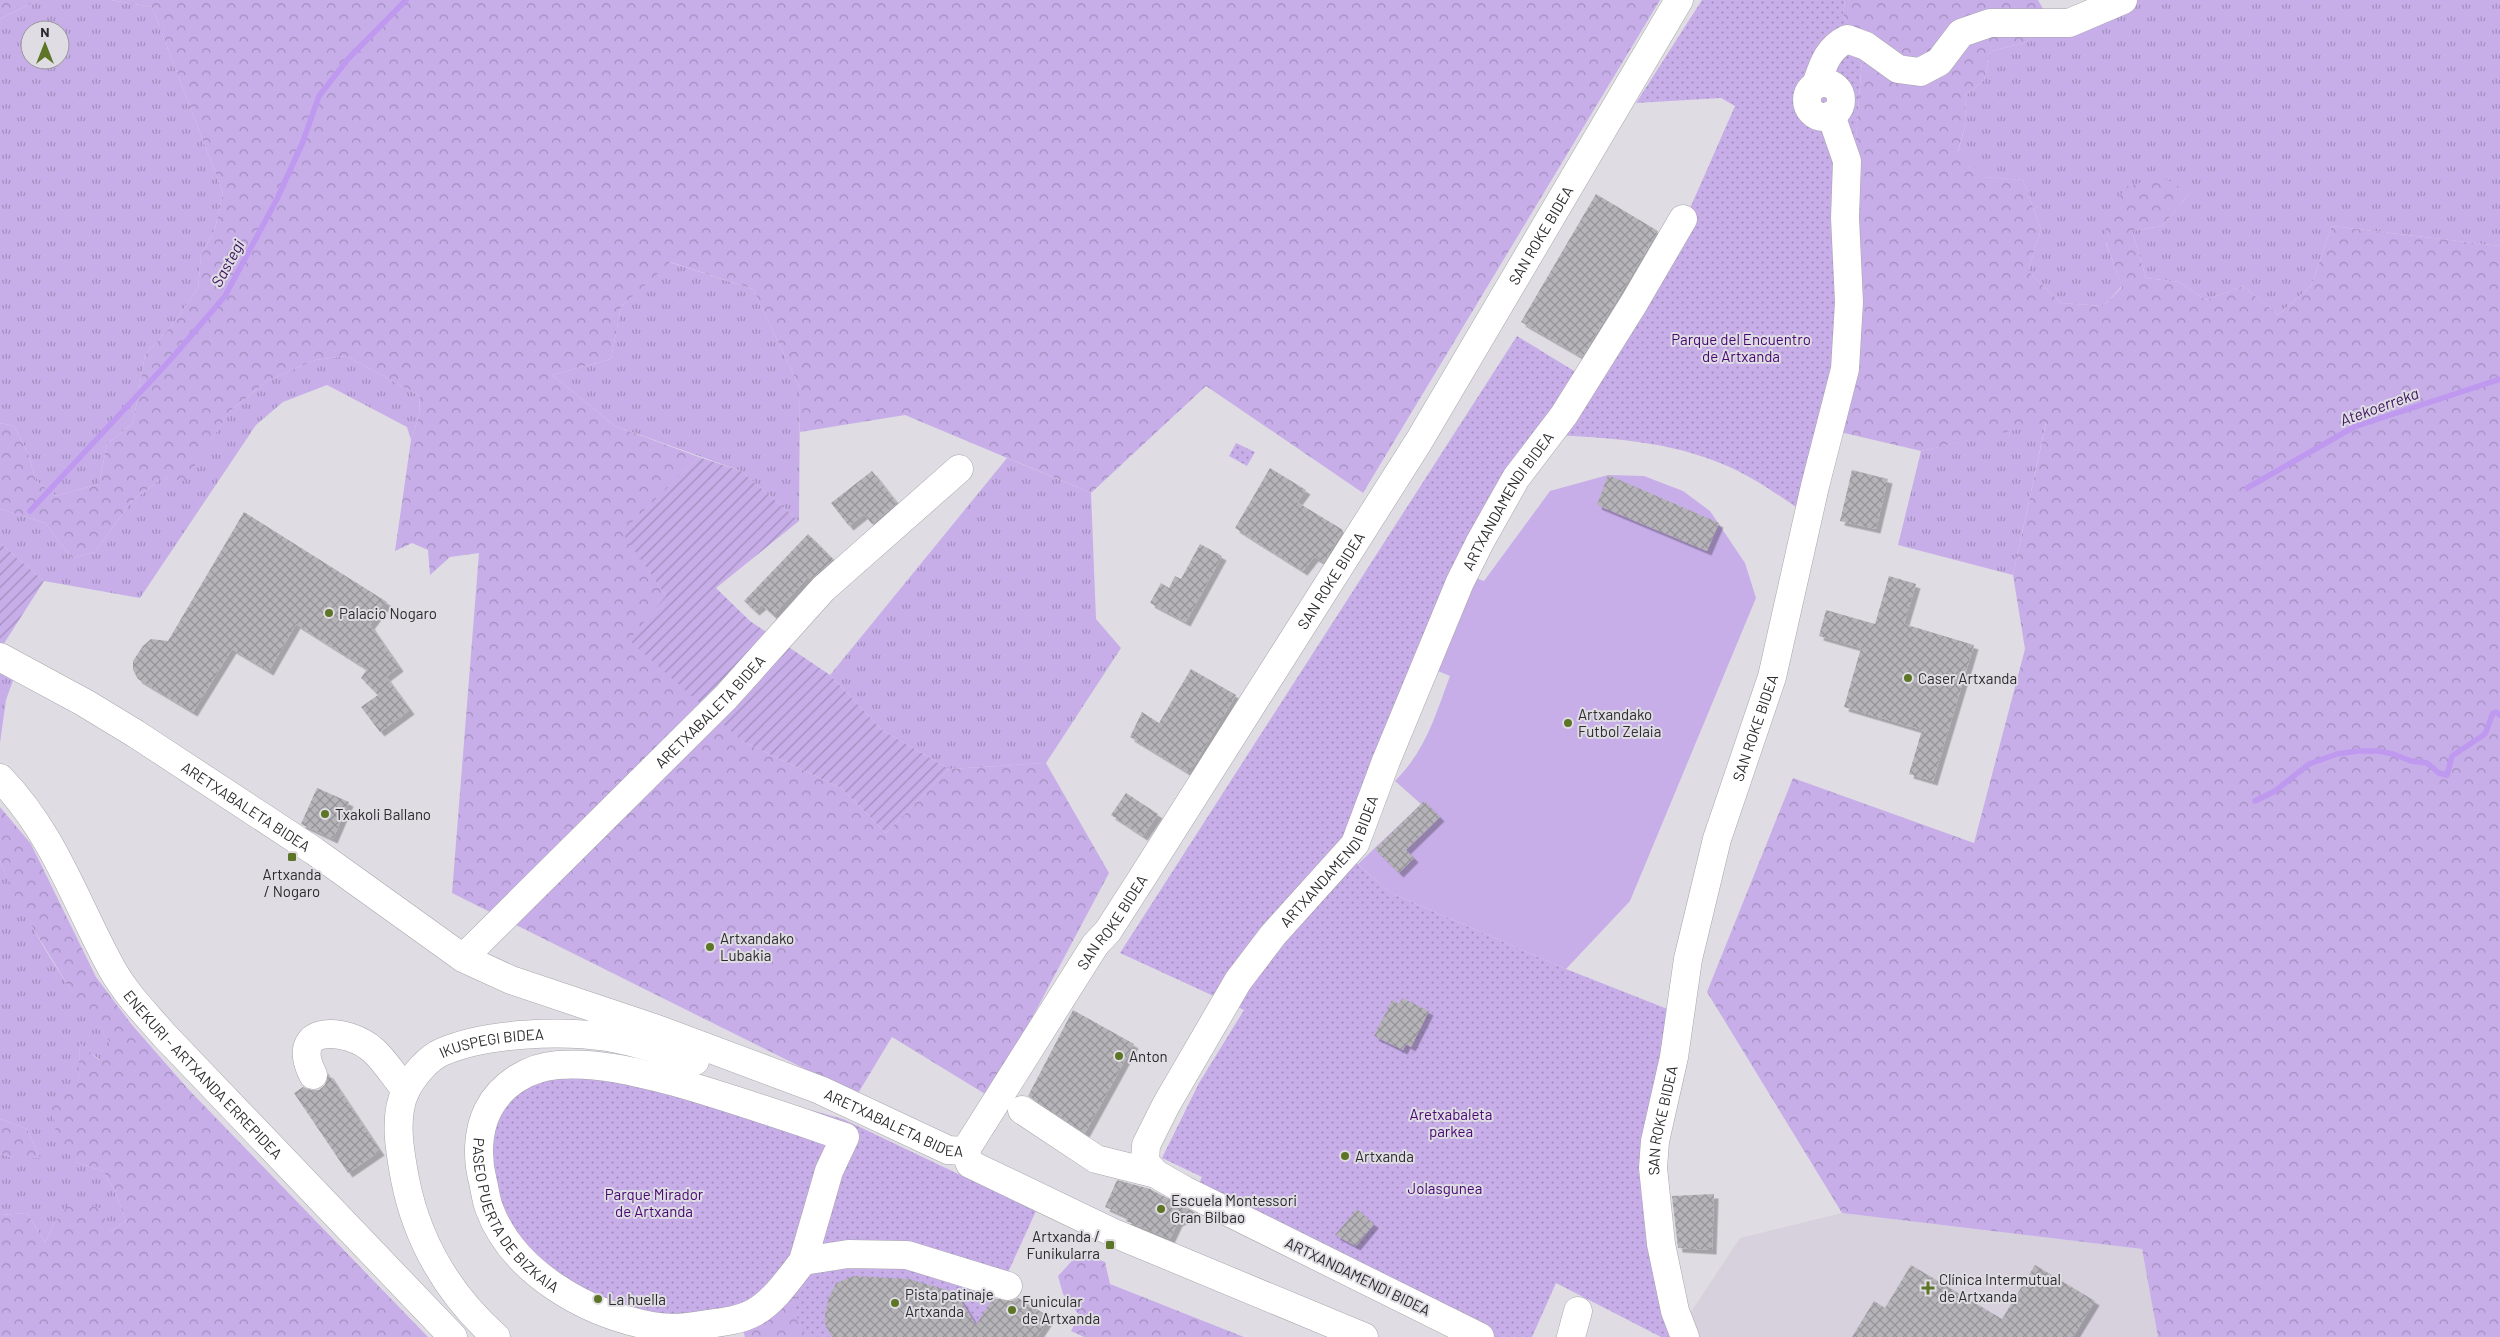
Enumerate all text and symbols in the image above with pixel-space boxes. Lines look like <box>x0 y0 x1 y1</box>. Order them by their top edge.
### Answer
north arrow <box>20 20 70 70</box>
text: N <box>40 23 50 40</box>
street label: SAN ROKE BIDEA <box>1504 183 1576 288</box>
water label: Sastegi <box>206 236 248 290</box>
park label: Parque del Encuentro de Artxanda <box>1671 330 1811 365</box>
water label: Atekoerreka <box>2337 383 2421 429</box>
street label: ARTXANDAMENDI BIDEA <box>1458 428 1557 573</box>
street label: SAN ROKE BIDEA <box>1293 528 1368 632</box>
place label: Palacio Nogaro <box>339 604 437 622</box>
marker: Palacio Nogaro <box>323 607 335 619</box>
street label: ARETXABALETA BIDEA <box>651 651 769 771</box>
place label: Caser Artxanda <box>1918 669 2017 687</box>
street label: SAN ROKE BIDEA <box>1728 672 1781 783</box>
marker: Caser Artxanda <box>1902 672 1914 684</box>
place label: Artxandako Futbol Zelaia <box>1578 705 1661 740</box>
marker: Artxandako Futbol Zelaia <box>1562 717 1574 729</box>
street label: ARETXABALETA BIDEA <box>178 758 314 855</box>
street label: ARTXANDAMENDI BIDEA <box>1276 793 1381 930</box>
place label: Txakoli Ballano <box>335 805 431 823</box>
marker: Txakoli Ballano <box>319 808 331 820</box>
marker: Artxanda / Nogaro <box>286 851 298 863</box>
place label: Artxanda / Nogaro <box>263 865 321 900</box>
street label: SAN ROKE BIDEA <box>1073 871 1151 973</box>
place label: Artxandako Lubakia <box>720 929 794 964</box>
marker: Artxandako Lubakia <box>704 941 716 953</box>
street label: ENEKURI - ARTXANDA ERREPIDEA <box>120 986 286 1162</box>
street label: IKUSPEGI BIDEA <box>436 1025 544 1061</box>
place label: Anton <box>1129 1047 1168 1065</box>
marker: Anton <box>1113 1050 1125 1062</box>
street label: SAN ROKE BIDEA <box>1644 1064 1681 1176</box>
street label: ARETXABALETA BIDEA <box>822 1085 964 1160</box>
park label: Aretxabaleta parkea <box>1410 1105 1492 1140</box>
street label: PASEO PUERTA DE BIZKAIA <box>470 1137 562 1296</box>
place label: Artxanda <box>1355 1147 1414 1165</box>
marker: Artxanda <box>1339 1150 1351 1162</box>
park label: Jolasgunea <box>1408 1179 1482 1197</box>
park label: Parque Mirador de Artxanda <box>605 1185 704 1220</box>
place label: Escuela Montessori Gran Bilbao <box>1171 1191 1297 1226</box>
marker: Escuela Montessori Gran Bilbao <box>1155 1203 1167 1215</box>
place label: Artxanda / Funikularra <box>1027 1227 1100 1262</box>
street label: ARTXANDAMENDI BIDEA <box>1282 1233 1434 1319</box>
marker: Artxanda / Funikularra <box>1104 1239 1116 1251</box>
place label: Clínica Intermutual de Artxanda <box>1939 1270 2061 1305</box>
marker: Clínica Intermutual de Artxanda <box>1921 1281 1935 1295</box>
place label: Pista patinaje Artxanda <box>905 1285 994 1320</box>
place label: La huella <box>608 1290 666 1308</box>
place label: Funicular de Artxanda <box>1022 1292 1100 1327</box>
marker: La huella <box>592 1293 604 1305</box>
marker: Pista patinaje Artxanda <box>889 1297 901 1309</box>
marker: Funicular de Artxanda <box>1006 1304 1018 1316</box>

